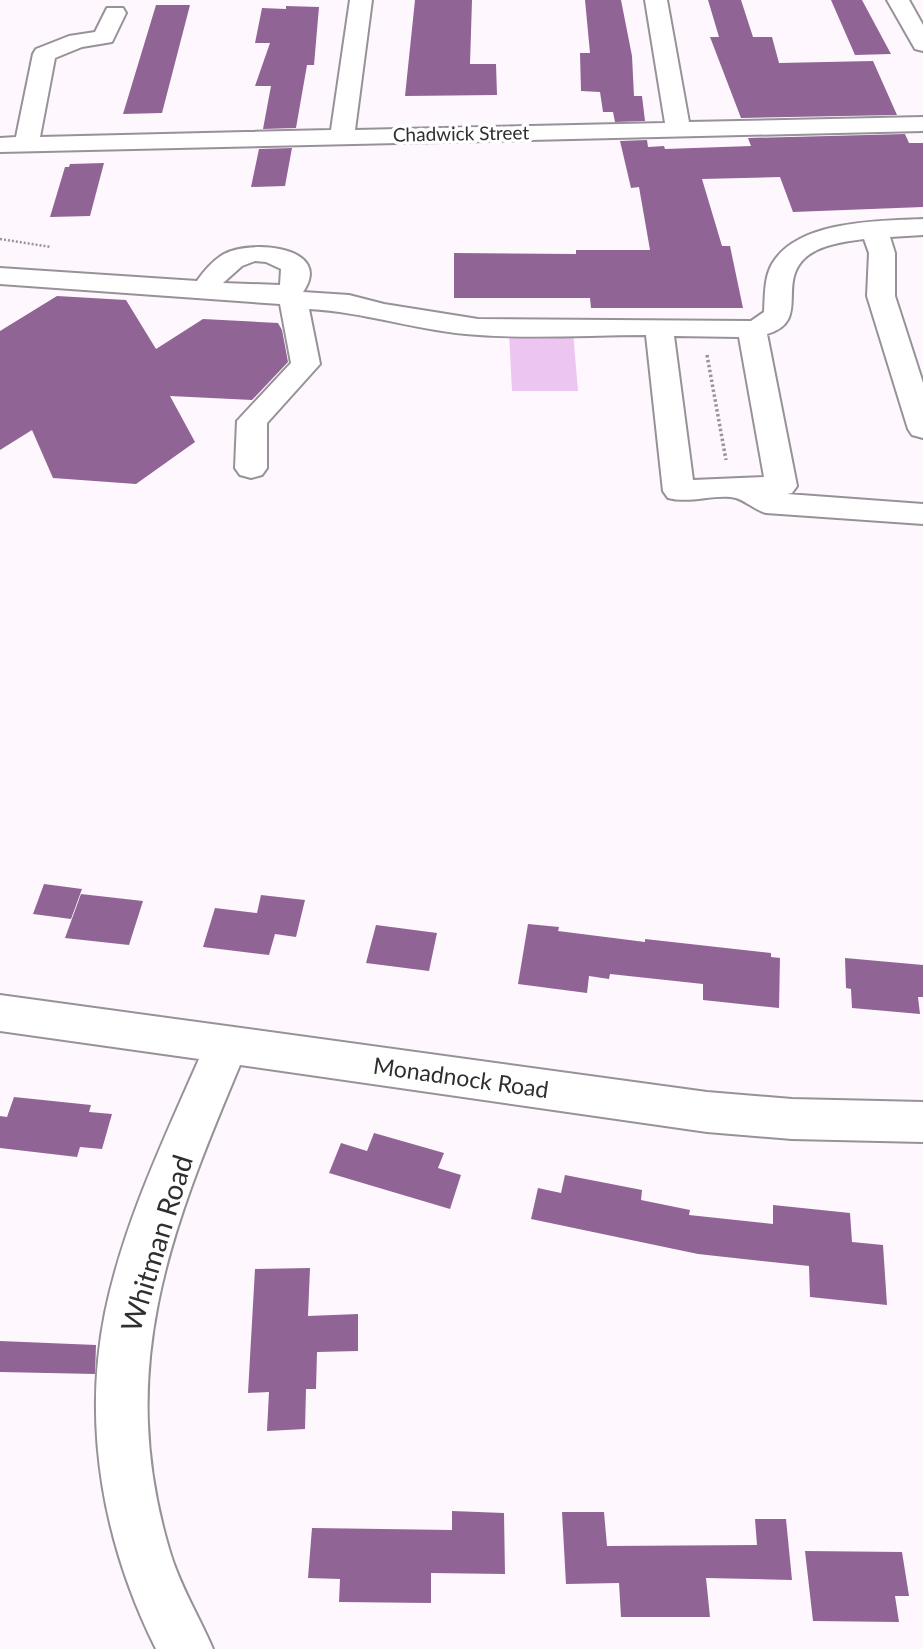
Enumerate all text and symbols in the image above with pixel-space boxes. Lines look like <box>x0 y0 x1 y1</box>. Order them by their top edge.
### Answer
street label: Chadwick Street <box>393 120 530 146</box>
street label: Monadnock Road <box>372 1051 550 1103</box>
street label: Whitman Road <box>113 1150 199 1336</box>

